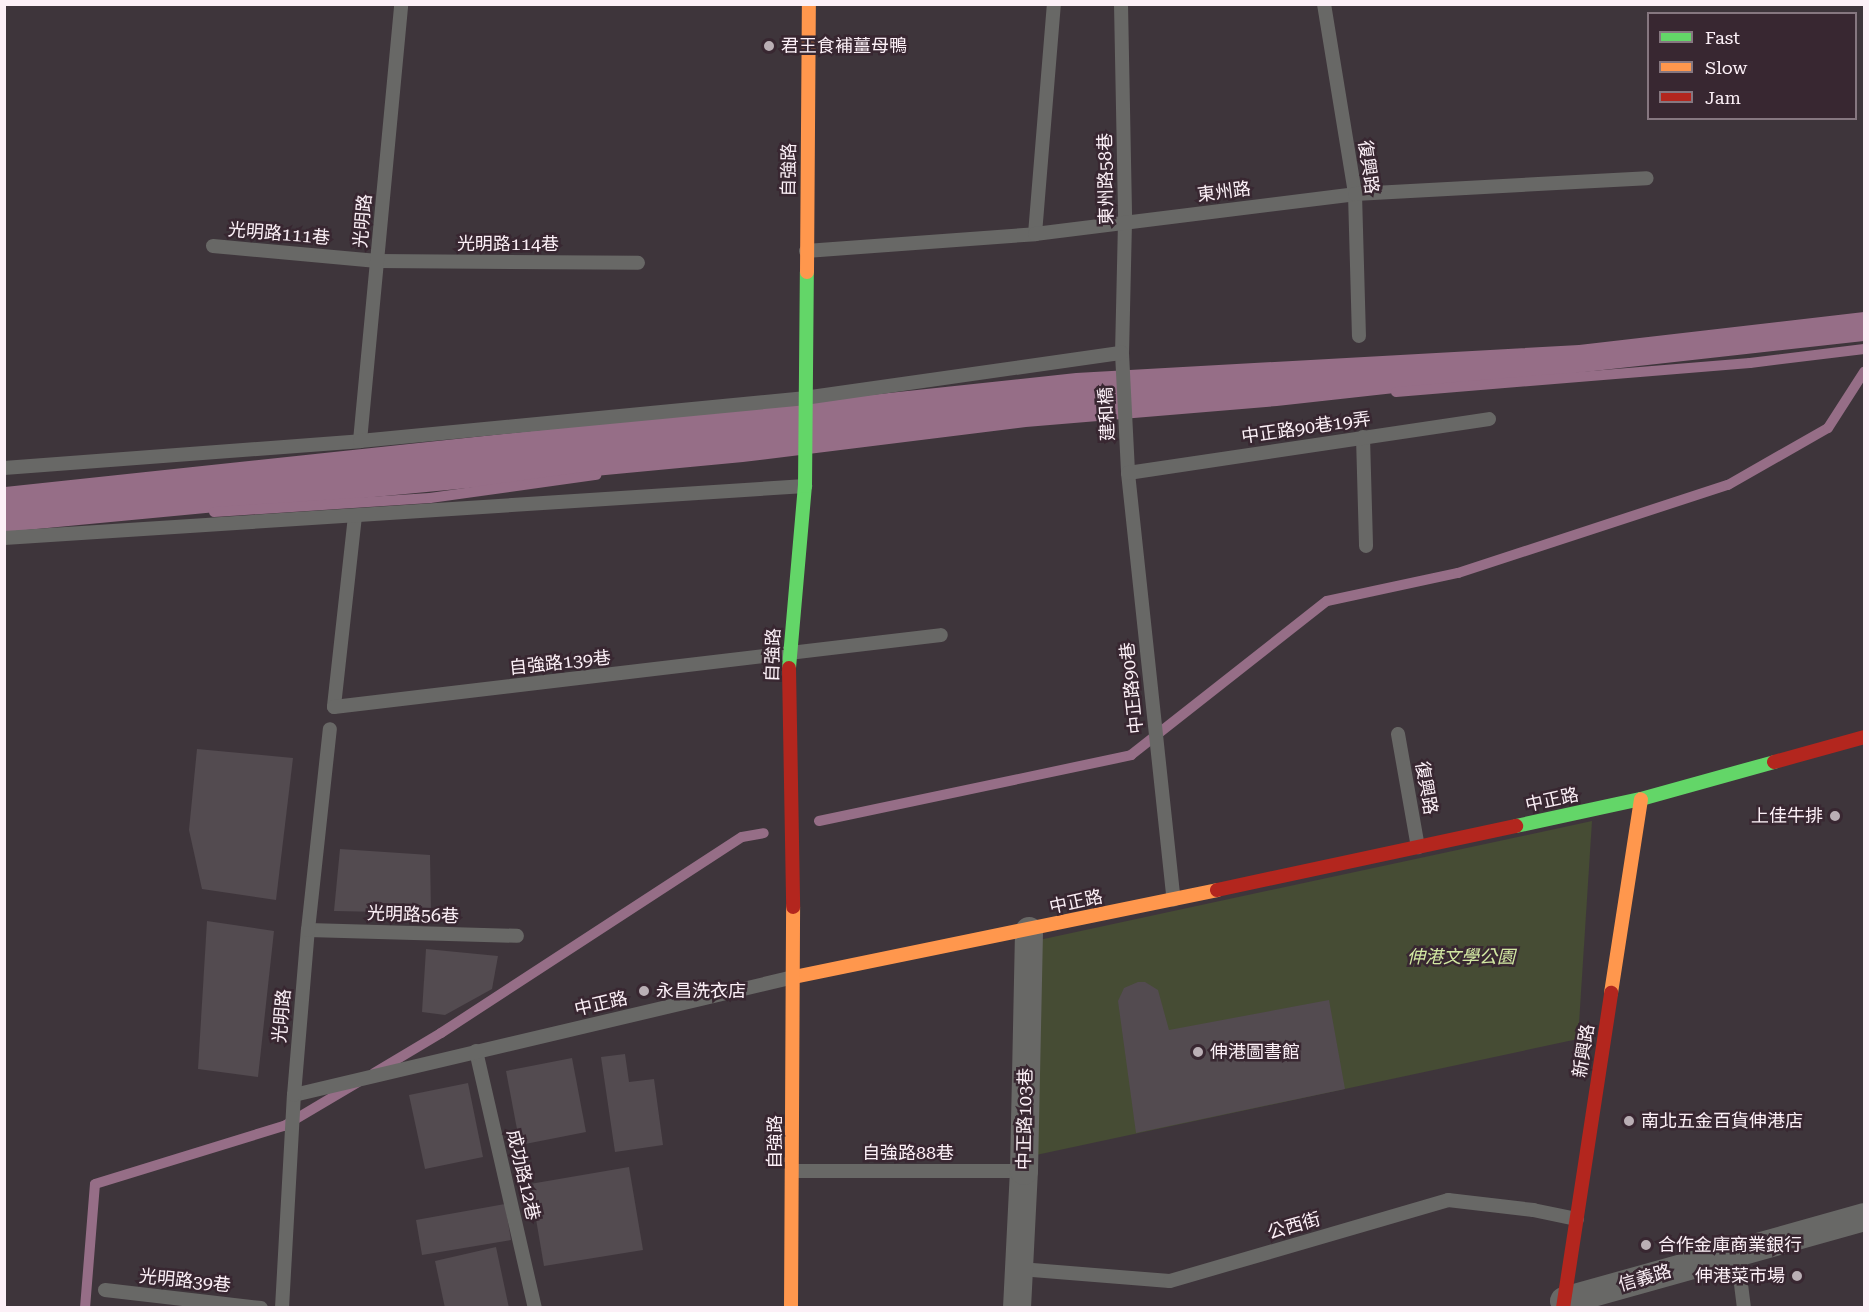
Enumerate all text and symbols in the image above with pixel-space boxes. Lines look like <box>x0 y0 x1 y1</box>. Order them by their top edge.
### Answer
legend <box>1647 12 1857 120</box>
text: Fast <box>1705 27 1740 48</box>
place label: 君王食補薑母鴨 <box>781 35 907 57</box>
marker: 君王食補薑母鴨 <box>762 39 776 53</box>
text: Slow <box>1705 57 1747 78</box>
text: Jam <box>1705 87 1741 108</box>
street label: 東州路58巷 <box>1094 133 1118 225</box>
street label: 復興路 <box>1354 139 1382 195</box>
street label: 自強路 <box>778 143 800 197</box>
street label: 東州路 <box>1196 178 1252 206</box>
street label: 光明路 <box>350 193 376 249</box>
street label: 光明路111巷 <box>227 219 331 249</box>
street label: 光明路114巷 <box>457 233 559 255</box>
street label: 建和橋 <box>1095 386 1119 442</box>
street label: 中正路90巷19弄 <box>1240 408 1372 448</box>
street label: 自強路 <box>761 628 785 682</box>
street label: 中正路90巷 <box>1116 641 1148 735</box>
street label: 自強路139巷 <box>508 647 612 679</box>
street label: 復興路 <box>1411 760 1441 816</box>
street label: 中正路 <box>1523 784 1581 816</box>
place label: 上佳牛排 <box>1751 805 1823 827</box>
marker: 上佳牛排 <box>1828 809 1842 823</box>
street label: 中正路 <box>1047 886 1105 918</box>
street label: 光明路56巷 <box>367 903 459 927</box>
park label: 伸港文學公園 <box>1407 946 1515 968</box>
place label: 永昌洗衣店 <box>656 980 746 1002</box>
marker: 永昌洗衣店 <box>637 984 651 998</box>
street label: 中正路 <box>572 987 630 1021</box>
street label: 光明路 <box>269 988 295 1044</box>
street label: 新興路 <box>1569 1023 1599 1079</box>
place label: 伸港圖書館 <box>1210 1041 1300 1063</box>
marker: 伸港圖書館 <box>1191 1045 1205 1059</box>
street label: 中正路103巷 <box>1013 1068 1037 1170</box>
place label: 南北五金百貨伸港店 <box>1641 1110 1803 1132</box>
marker: 南北五金百貨伸港店 <box>1622 1114 1636 1128</box>
street label: 自強路 <box>764 1115 786 1169</box>
street label: 成功路12巷 <box>502 1128 544 1222</box>
street label: 自強路88巷 <box>862 1142 954 1164</box>
street label: 公西街 <box>1265 1208 1323 1244</box>
place label: 合作金庫商業銀行 <box>1658 1234 1802 1256</box>
marker: 合作金庫商業銀行 <box>1639 1238 1653 1252</box>
street label: 信義路 <box>1616 1260 1674 1296</box>
street label: 光明路39巷 <box>138 1265 232 1297</box>
place label: 伸港菜市場 <box>1695 1265 1785 1287</box>
marker: 伸港菜市場 <box>1790 1269 1804 1283</box>

